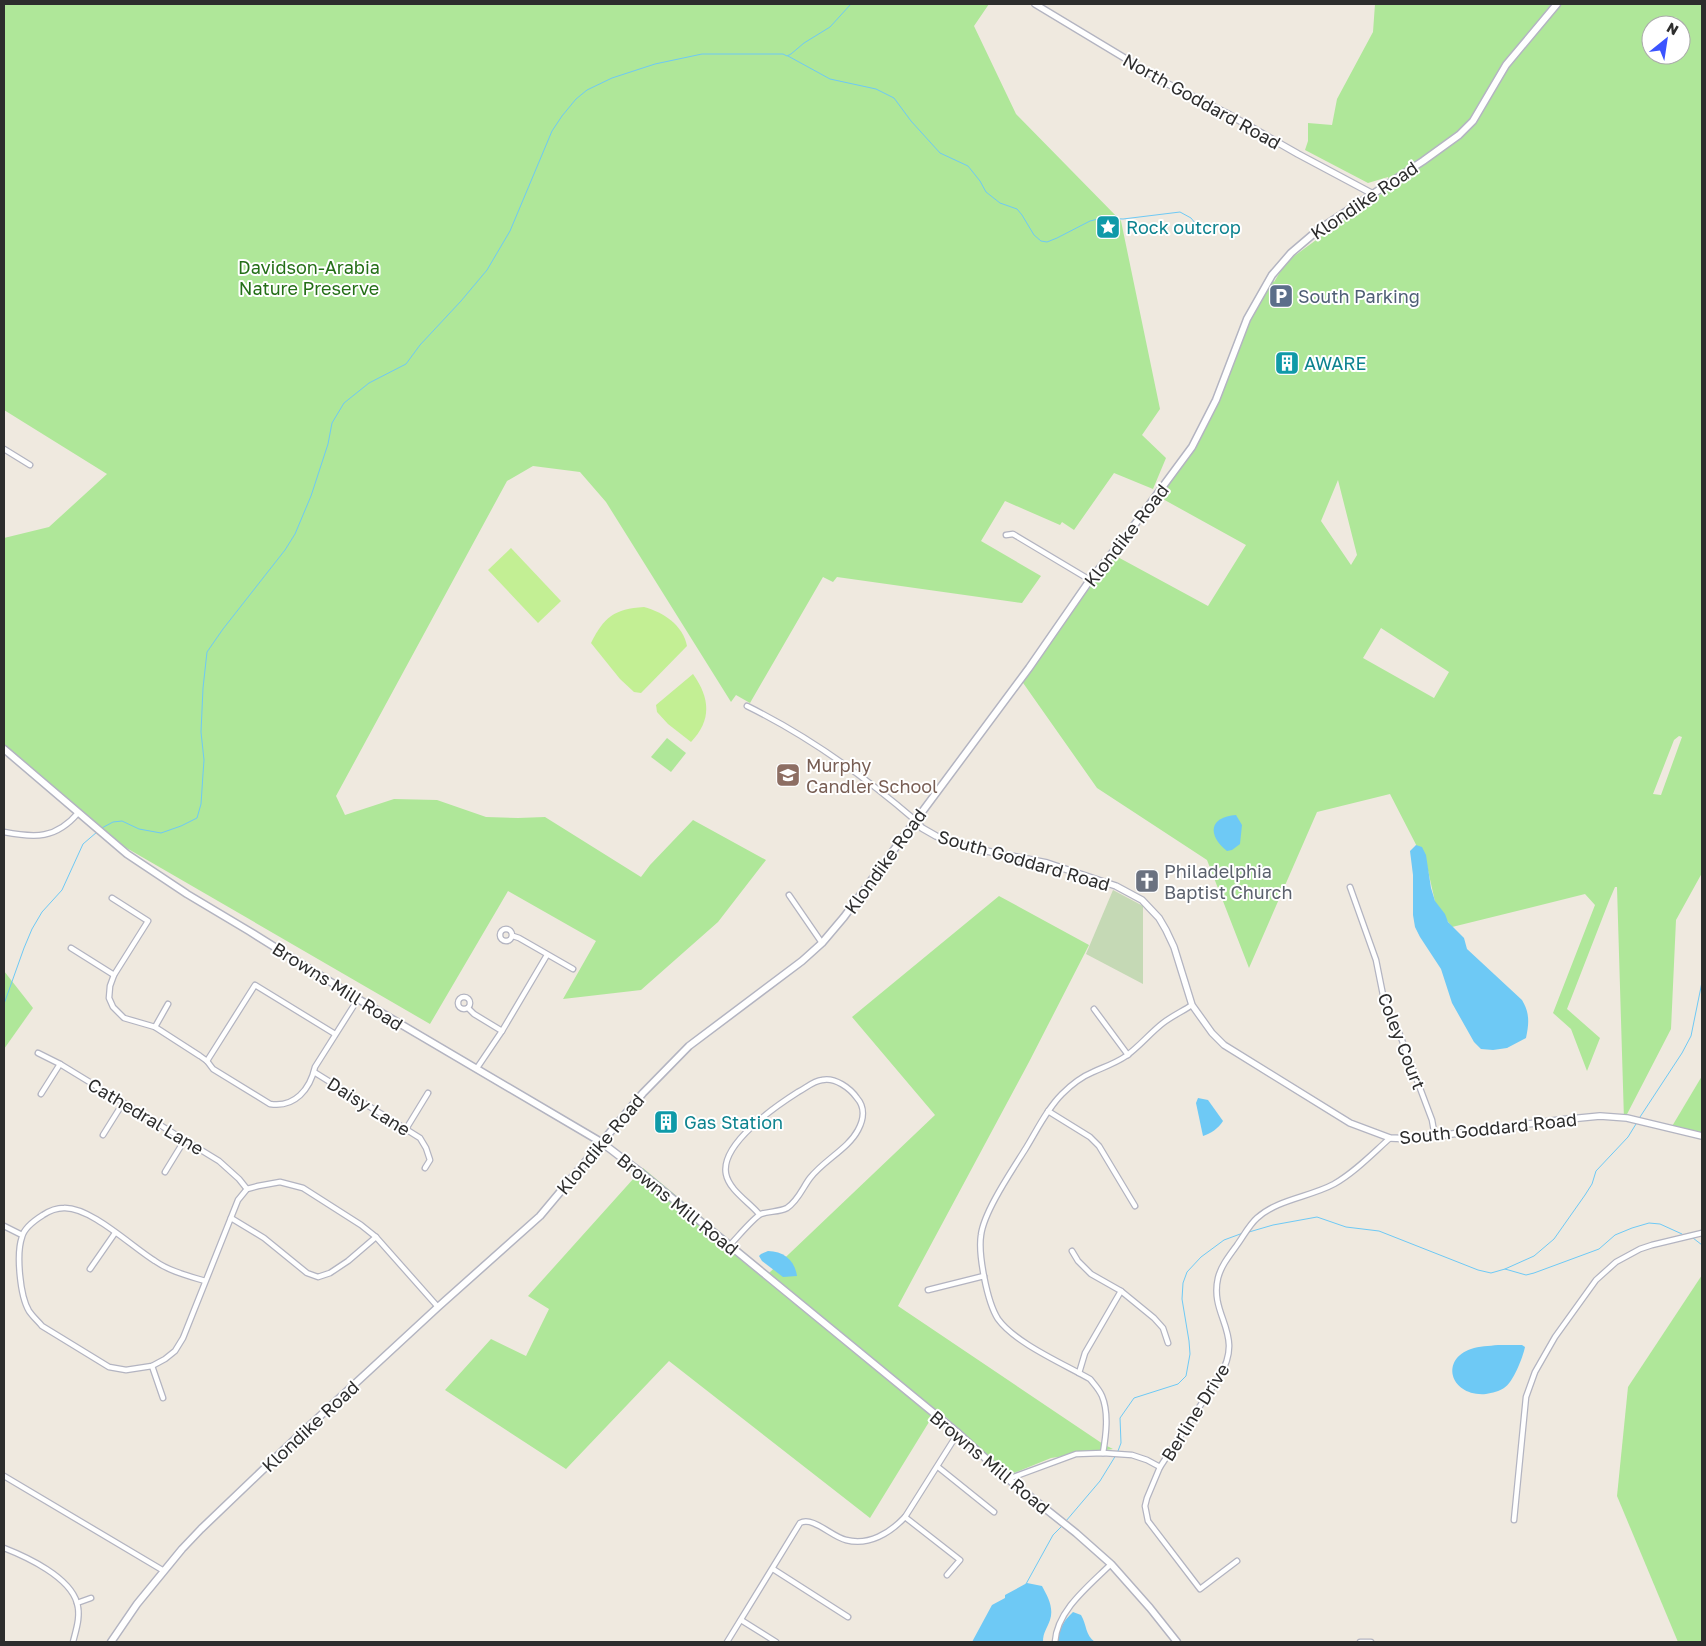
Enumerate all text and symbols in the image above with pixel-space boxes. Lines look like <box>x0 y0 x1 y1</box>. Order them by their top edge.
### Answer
north arrow <box>1641 15 1691 65</box>
text: N <box>1664 18 1682 38</box>
street label: North Goddard Road <box>1119 48 1285 154</box>
street label: Klondike Road <box>1306 156 1422 244</box>
place icon: Rock outcrop <box>1095 214 1121 240</box>
place label: Rock outcrop <box>1126 216 1241 238</box>
park label: Davidson-Arabia Nature Preserve <box>238 256 380 299</box>
parking icon: South Parking <box>1268 283 1294 309</box>
place label: South Parking <box>1298 285 1420 307</box>
building icon: AWARE <box>1274 350 1300 376</box>
place label: AWARE <box>1304 352 1366 374</box>
street label: Klondike Road <box>1079 479 1173 591</box>
place label: Murphy Candler School <box>806 754 938 797</box>
school or university icon: Murphy Candler School <box>775 762 801 788</box>
street label: Klondike Road <box>840 804 930 918</box>
street label: South Goddard Road <box>935 825 1113 895</box>
place label: Philadelphia Baptist Church <box>1164 860 1292 903</box>
church icon: Philadelphia Baptist Church <box>1134 868 1160 894</box>
street label: Browns Mill Road <box>269 937 407 1035</box>
street label: Coley Court <box>1373 990 1431 1092</box>
street label: Daisy Lane <box>323 1072 415 1140</box>
street label: Cathedral Lane <box>84 1073 208 1159</box>
street label: Klondike Road <box>552 1089 648 1199</box>
street label: South Goddard Road <box>1398 1108 1578 1148</box>
building icon: Gas Station <box>653 1109 679 1135</box>
place label: Gas Station <box>684 1111 783 1133</box>
street label: Browns Mill Road <box>613 1148 743 1260</box>
street label: Berline Drive <box>1156 1359 1234 1465</box>
street label: Klondike Road <box>257 1376 363 1476</box>
street label: Browns Mill Road <box>926 1405 1054 1519</box>

